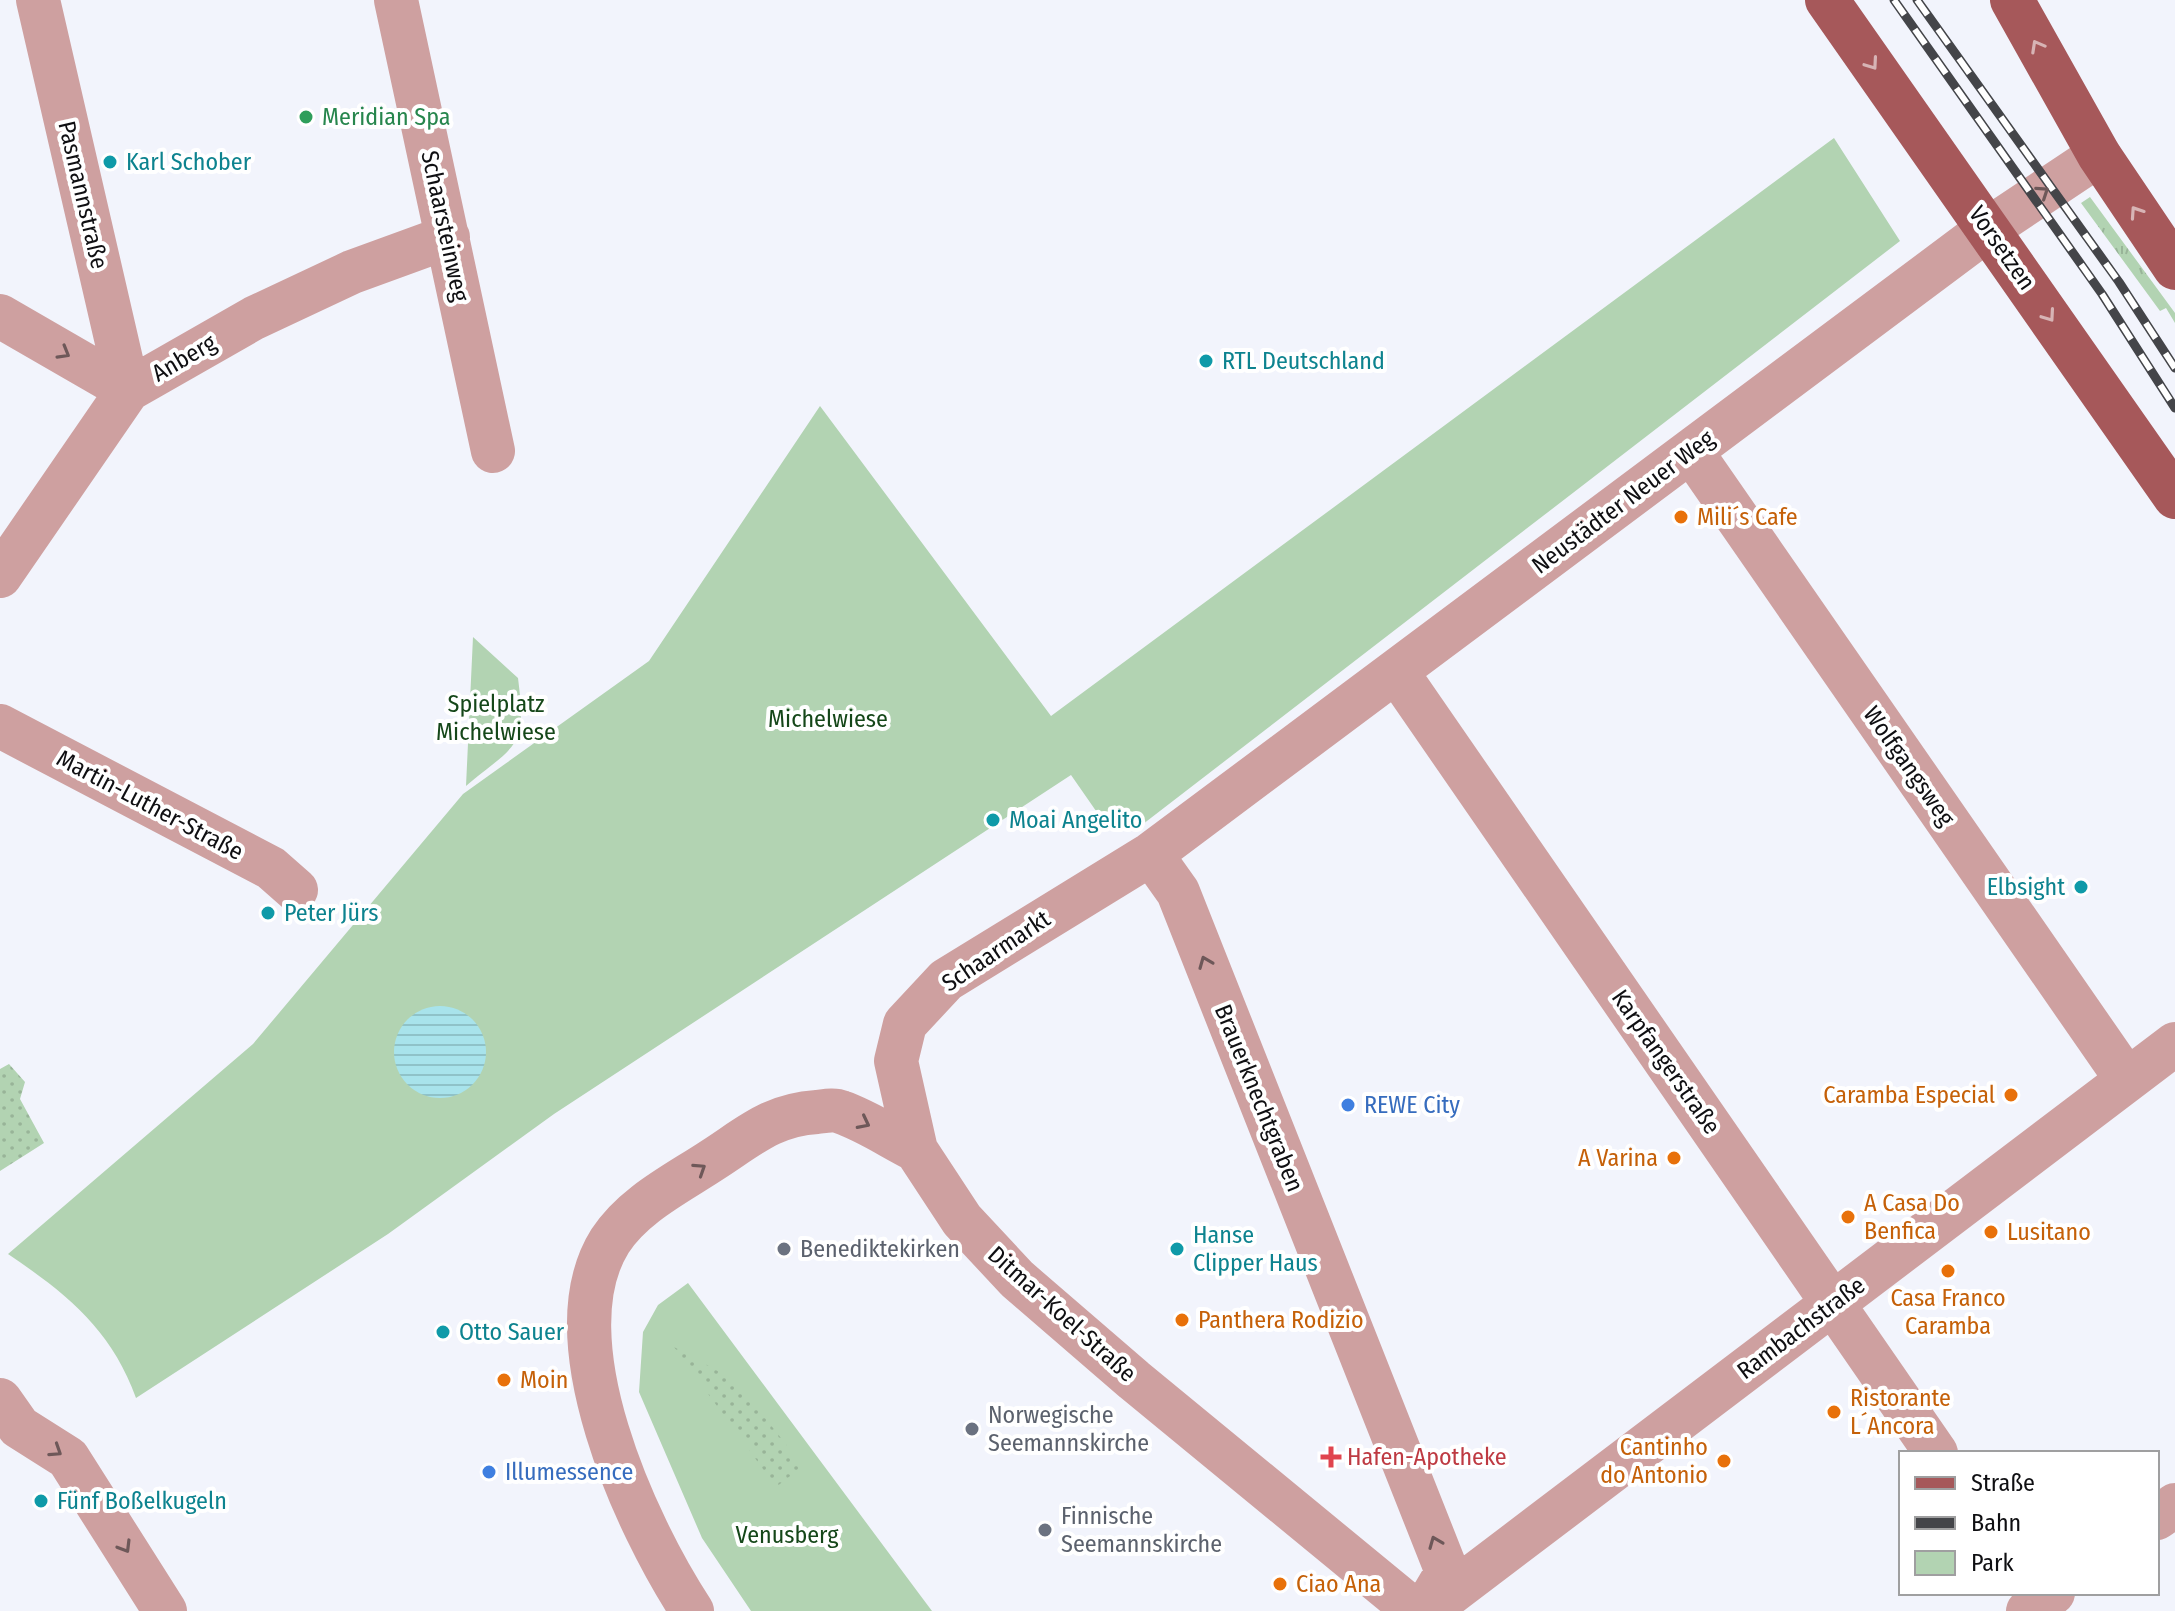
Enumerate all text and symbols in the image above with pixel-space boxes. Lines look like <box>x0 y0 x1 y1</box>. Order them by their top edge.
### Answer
one-way arrow <box>2031 40 2047 54</box>
one-way arrow <box>1862 55 1877 69</box>
place label: Meridian Spa <box>322 103 451 131</box>
marker: Meridian Spa <box>297 108 315 126</box>
street label: Pasmannstraße <box>52 118 114 272</box>
place label: Karl Schober <box>126 148 252 176</box>
street label: Schaarsteinweg <box>415 148 475 305</box>
marker: Karl Schober <box>101 153 119 171</box>
one-way arrow <box>2035 187 2049 202</box>
street label: Vorsetzen <box>1963 201 2041 295</box>
one-way arrow <box>2131 206 2146 221</box>
one-way arrow <box>2039 307 2054 322</box>
street label: Anberg <box>147 328 222 387</box>
one-way arrow <box>55 343 70 359</box>
place label: RTL Deutschland <box>1222 347 1385 375</box>
marker: RTL Deutschland <box>1197 352 1215 370</box>
street label: Neustädter Neuer Weg <box>1526 424 1720 580</box>
place label: Mili´s Cafe <box>1697 503 1798 531</box>
marker: Mili´s Cafe <box>1672 508 1690 526</box>
park label: Spielplatz Michelwiese <box>436 690 556 746</box>
street label: Wolfgangsweg <box>1858 701 1961 832</box>
park label: Michelwiese <box>768 705 888 733</box>
street label: Martin-Luther-Straße <box>52 744 248 866</box>
place label: Moai Angelito <box>1009 806 1142 834</box>
marker: Moai Angelito <box>984 811 1002 829</box>
place label: Elbsight <box>1987 873 2065 901</box>
marker: Elbsight <box>2072 878 2090 896</box>
place label: Peter Jürs <box>284 899 378 927</box>
marker: Peter Jürs <box>259 904 277 922</box>
street label: Schaarmarkt <box>937 905 1055 997</box>
one-way arrow <box>1198 956 1215 970</box>
street label: Karpfangerstraße <box>1606 984 1726 1140</box>
street label: Brauerknechtgraben <box>1209 1000 1309 1196</box>
place label: Caramba Especial <box>1823 1081 1995 1109</box>
marker: Caramba Especial <box>2002 1086 2020 1104</box>
place label: REWE City <box>1364 1091 1460 1119</box>
marker: REWE City <box>1339 1096 1357 1114</box>
one-way arrow <box>855 1114 870 1129</box>
place label: A Varina <box>1578 1144 1658 1172</box>
marker: A Varina <box>1665 1149 1683 1167</box>
one-way arrow <box>691 1163 706 1178</box>
place label: A Casa Do Benfica <box>1864 1189 1960 1245</box>
marker: A Casa Do Benfica <box>1839 1208 1857 1226</box>
place label: Lusitano <box>2007 1218 2091 1246</box>
place label: Hanse Clipper Haus <box>1193 1221 1318 1277</box>
marker: Lusitano <box>1982 1223 2000 1241</box>
place label: Benediktekirken <box>800 1235 960 1263</box>
marker: Benediktekirken <box>775 1240 793 1258</box>
street label: Ditmar-Koel-Straße <box>982 1240 1142 1388</box>
marker: Hanse Clipper Haus <box>1168 1240 1186 1258</box>
marker: Casa Franco Caramba <box>1939 1262 1957 1280</box>
street label: Rambachstraße <box>1732 1271 1870 1385</box>
place label: Casa Franco Caramba <box>1890 1284 2006 1340</box>
place label: Panthera Rodizio <box>1198 1306 1364 1334</box>
marker: Panthera Rodizio <box>1173 1311 1191 1329</box>
place label: Otto Sauer <box>459 1318 565 1346</box>
marker: Otto Sauer <box>434 1323 452 1341</box>
place label: Moin <box>520 1366 568 1394</box>
marker: Moin <box>495 1371 513 1389</box>
place label: Ristorante L´Ancora <box>1850 1384 1951 1440</box>
place label: Norwegische Seemannskirche <box>988 1401 1149 1457</box>
marker: Ristorante L´Ancora <box>1825 1403 1843 1421</box>
marker: Norwegische Seemannskirche <box>963 1420 981 1438</box>
place label: Cantinho do Antonio <box>1600 1433 1708 1489</box>
one-way arrow <box>48 1441 62 1456</box>
place label: Hafen-Apotheke <box>1347 1443 1507 1471</box>
marker: Hafen-Apotheke <box>1322 1448 1340 1466</box>
legend <box>1899 1451 2159 1595</box>
marker: Cantinho do Antonio <box>1715 1452 1733 1470</box>
place label: Illumessence <box>505 1458 633 1486</box>
marker: Illumessence <box>480 1463 498 1481</box>
text: Straße <box>1971 1469 2035 1497</box>
place label: Fünf Boßelkugeln <box>57 1487 227 1515</box>
marker: Fünf Boßelkugeln <box>32 1492 50 1510</box>
place label: Finnische Seemannskirche <box>1061 1502 1222 1558</box>
text: Bahn <box>1971 1509 2021 1537</box>
park label: Venusberg <box>736 1521 839 1549</box>
marker: Finnische Seemannskirche <box>1036 1521 1054 1539</box>
one-way arrow <box>1428 1536 1445 1550</box>
one-way arrow <box>116 1538 131 1553</box>
text: Park <box>1971 1549 2014 1577</box>
place label: Ciao Ana <box>1296 1570 1381 1598</box>
marker: Ciao Ana <box>1271 1575 1289 1593</box>

